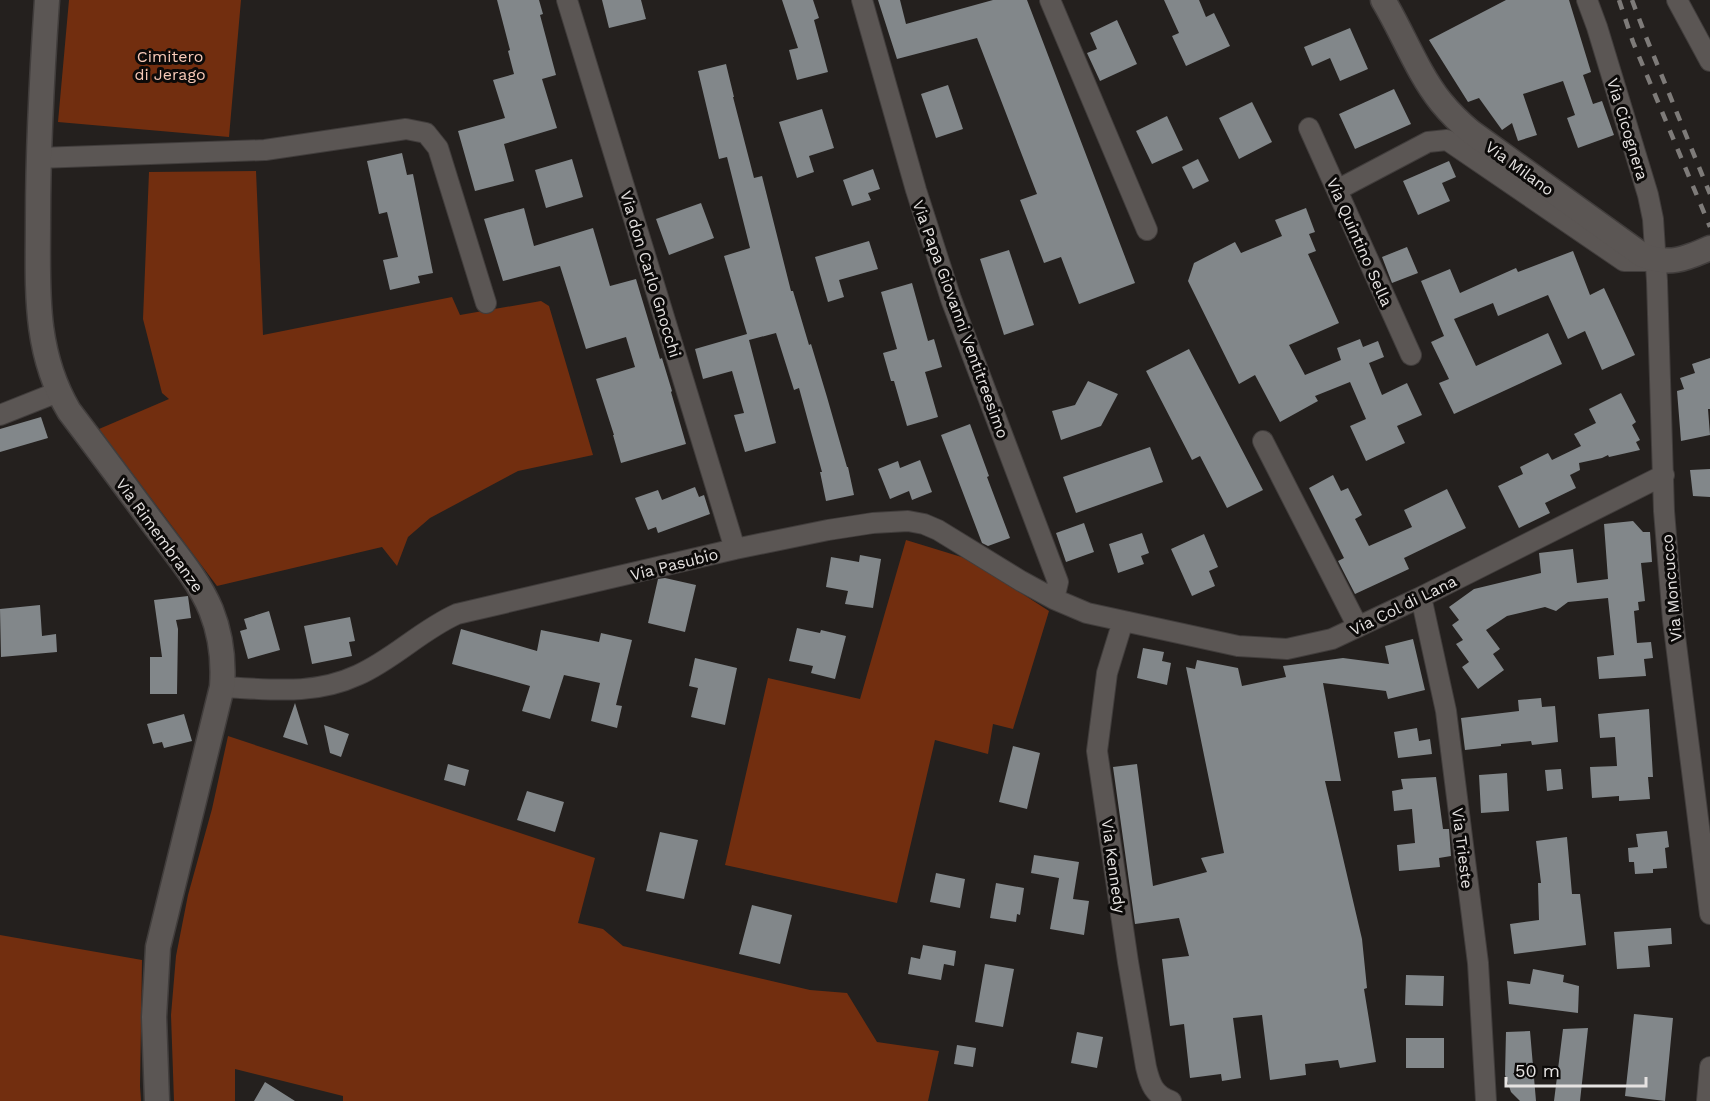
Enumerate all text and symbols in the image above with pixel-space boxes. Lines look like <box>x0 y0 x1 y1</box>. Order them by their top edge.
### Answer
park label: Cimitero di Jerago <box>135 47 206 84</box>
street label: Via Cicognera <box>1603 76 1652 182</box>
street label: Via Milano <box>1482 137 1558 200</box>
street label: Via Quintino Sella <box>1323 175 1396 310</box>
street label: Via don Carlo Gnocchi <box>616 188 685 360</box>
street label: Via Papa Giovanni Ventitreesimo <box>909 198 1013 441</box>
street label: Via Rimembranze <box>112 475 207 596</box>
street label: Via Moncucco <box>1657 533 1686 643</box>
street label: Via Pasubio <box>628 544 720 585</box>
street label: Via Col di Lana <box>1347 571 1460 640</box>
street label: Via Trieste <box>1448 807 1477 890</box>
street label: Via Kennedy <box>1097 818 1130 915</box>
scale bar <box>1506 1050 1646 1088</box>
text: 50 m <box>1515 1060 1560 1081</box>

